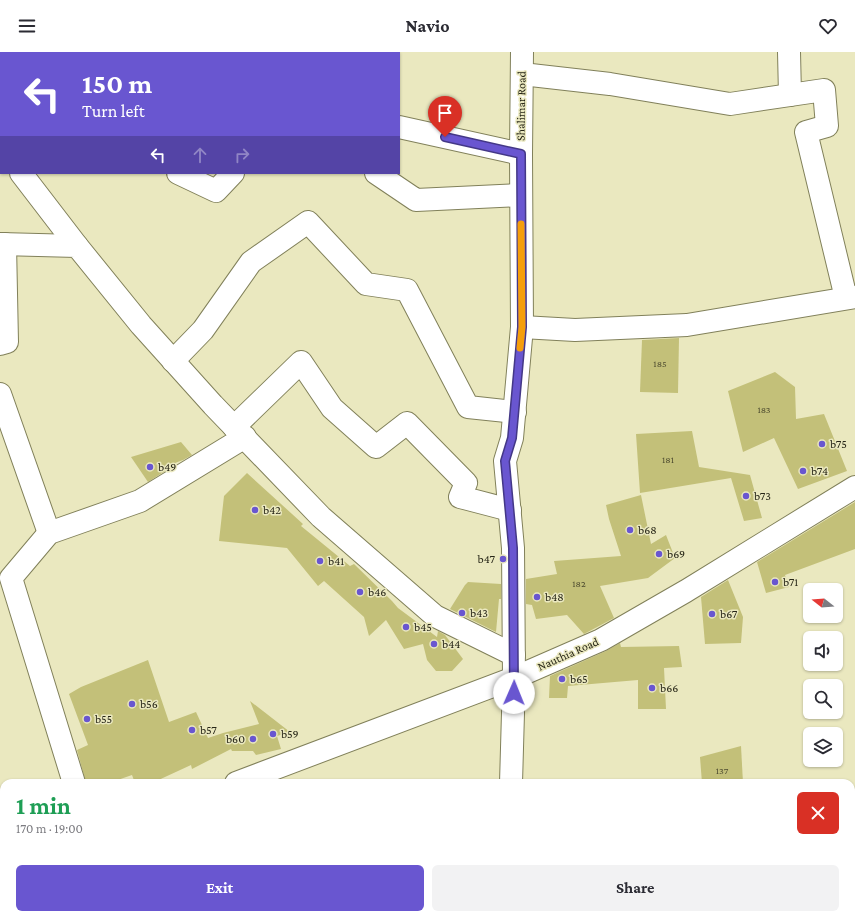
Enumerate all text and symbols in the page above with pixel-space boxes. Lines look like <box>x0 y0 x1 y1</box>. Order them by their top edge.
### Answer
icon: menu <box>16 15 38 37</box>
icon: heart <box>817 15 839 37</box>
text: Navio <box>405 16 450 36</box>
icon: left <box>16 68 68 120</box>
text: 150 m <box>82 68 152 99</box>
street label: Shalimar Road <box>513 70 529 141</box>
pin <box>428 96 462 137</box>
text: Turn left <box>82 101 145 121</box>
icon: arrive <box>434 102 456 124</box>
icon: left <box>147 144 169 166</box>
icon: ahead <box>189 144 211 166</box>
icon: right <box>231 144 253 166</box>
house number: 185 <box>653 358 667 369</box>
house number: 183 <box>757 404 771 415</box>
place label: b75 <box>830 437 847 451</box>
marker: b75 <box>817 439 827 449</box>
house number: 181 <box>662 454 674 465</box>
place label: b49 <box>158 460 176 474</box>
marker: b49 <box>145 462 155 472</box>
place label: b74 <box>811 464 828 478</box>
marker: b74 <box>798 466 808 476</box>
place label: b73 <box>754 489 771 503</box>
marker: b73 <box>741 491 751 501</box>
place label: b42 <box>263 503 281 517</box>
marker: b42 <box>250 505 260 515</box>
place label: b68 <box>638 523 657 537</box>
marker: b68 <box>625 525 635 535</box>
place label: b69 <box>667 547 685 561</box>
marker: b69 <box>654 549 664 559</box>
place label: b47 <box>477 552 495 566</box>
place label: b41 <box>328 554 344 568</box>
marker: b47 <box>498 554 508 564</box>
marker: b41 <box>315 556 325 566</box>
place label: b71 <box>783 575 798 589</box>
marker: b71 <box>770 577 780 587</box>
house number: 182 <box>572 578 586 589</box>
north arrow <box>803 583 843 623</box>
map controls <box>803 583 843 767</box>
place label: b46 <box>368 585 386 599</box>
marker: b46 <box>355 587 365 597</box>
place label: b48 <box>545 590 564 604</box>
marker: b48 <box>532 592 542 602</box>
place label: b43 <box>470 606 488 620</box>
place label: b67 <box>720 607 738 621</box>
marker: b43 <box>457 608 467 618</box>
marker: b67 <box>707 609 717 619</box>
place label: b45 <box>414 620 432 634</box>
marker: b45 <box>401 622 411 632</box>
button: sound <box>803 631 843 671</box>
street label: Nauthia Road <box>535 634 601 674</box>
place label: b44 <box>442 637 460 651</box>
marker: b44 <box>429 639 439 649</box>
position arrow <box>493 672 535 714</box>
place label: b65 <box>570 672 588 686</box>
marker: b65 <box>557 674 567 684</box>
button: search <box>803 679 843 719</box>
place label: b66 <box>660 681 678 695</box>
marker: b66 <box>647 683 657 693</box>
place label: b56 <box>140 697 158 711</box>
marker: b56 <box>127 699 137 709</box>
place label: b55 <box>95 712 112 726</box>
marker: b55 <box>82 714 92 724</box>
place label: b57 <box>200 723 217 737</box>
marker: b57 <box>187 725 197 735</box>
place label: b59 <box>281 727 299 741</box>
button: layers <box>803 727 843 767</box>
marker: b59 <box>268 729 278 739</box>
place label: b60 <box>226 732 245 746</box>
marker: b60 <box>248 734 258 744</box>
house number: 137 <box>716 765 729 776</box>
text: 1 min <box>16 792 71 819</box>
button: close <box>797 792 839 834</box>
text: 170 m · 19:00 <box>16 821 83 836</box>
button: Exit <box>16 865 424 911</box>
button: Share <box>432 865 839 911</box>

